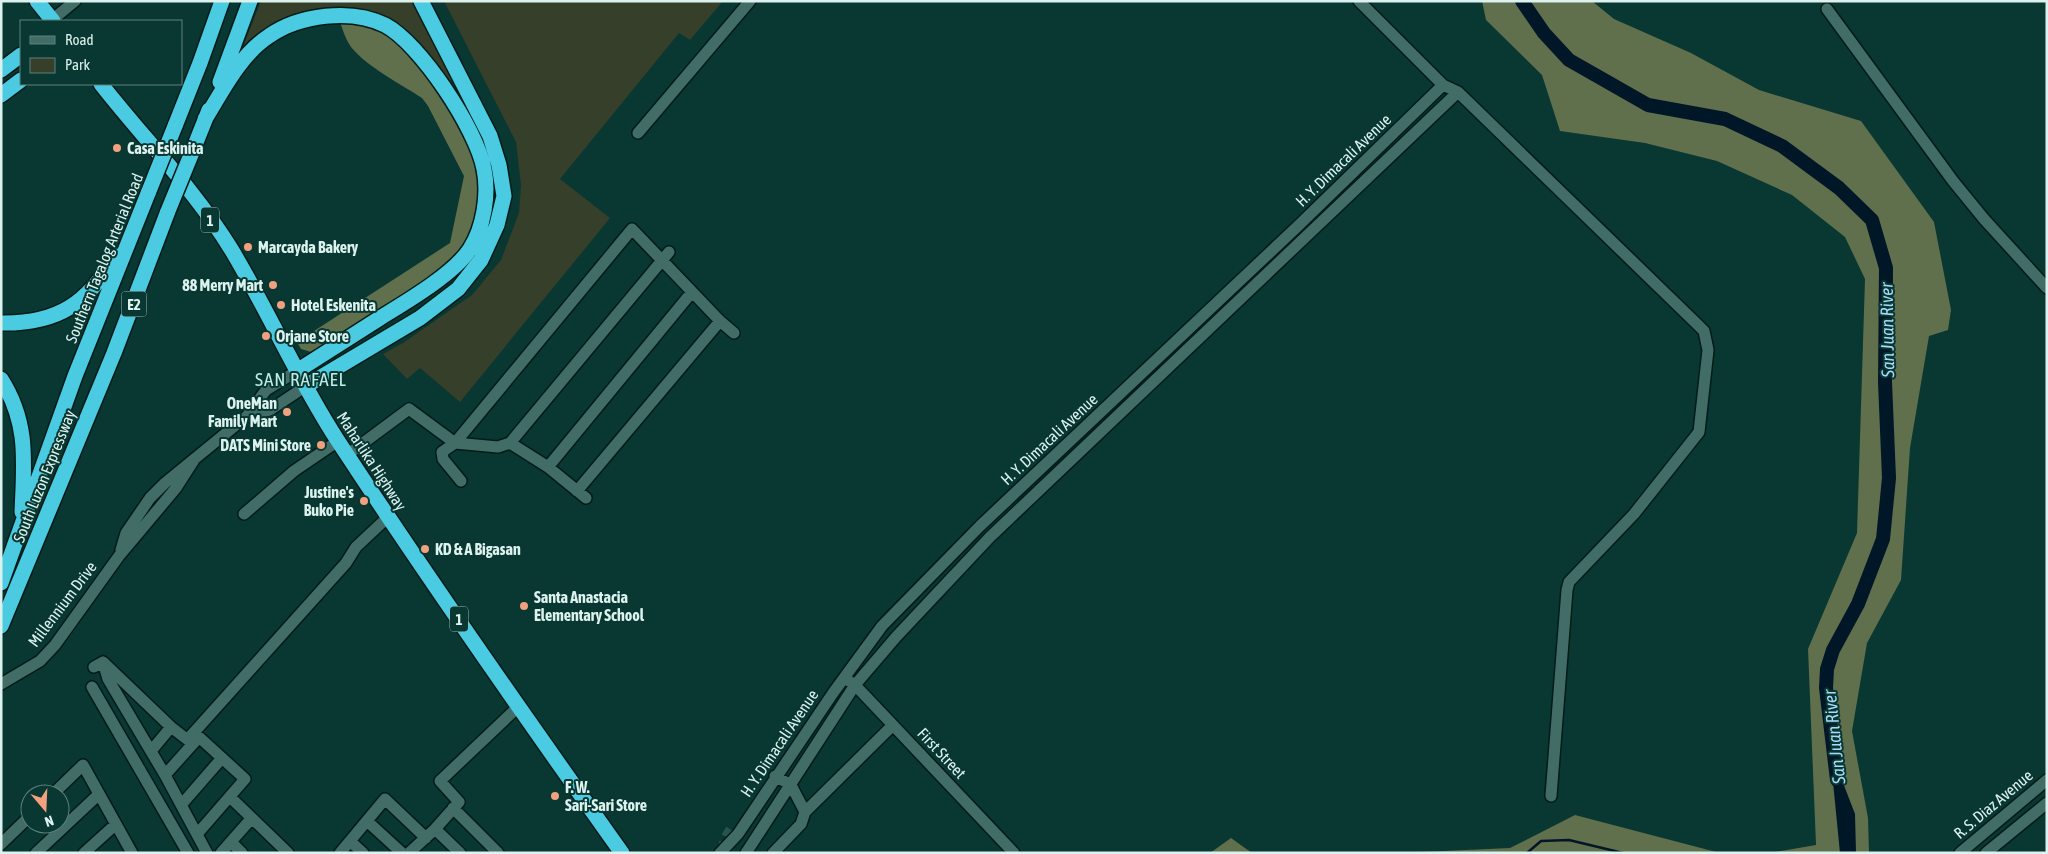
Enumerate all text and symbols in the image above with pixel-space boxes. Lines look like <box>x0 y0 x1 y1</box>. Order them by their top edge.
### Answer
legend <box>20 20 182 85</box>
text: Road <box>65 31 94 48</box>
text: Park <box>65 56 90 73</box>
street label: H. Y. Dimacali Avenue <box>1292 110 1394 210</box>
place label: Casa Eskinita <box>127 139 204 157</box>
marker: Casa Eskinita <box>111 142 123 154</box>
street label: Southern Tagalog Arterial Road <box>62 171 147 346</box>
road number: 1 <box>201 208 219 232</box>
place label: Marcayda Bakery <box>258 238 359 256</box>
marker: Marcayda Bakery <box>242 241 254 253</box>
place label: 88 Merry Mart <box>182 276 263 294</box>
marker: 88 Merry Mart <box>267 279 279 291</box>
water label: San Juan River <box>1876 282 1898 379</box>
road number: E2 <box>122 292 146 316</box>
place label: Hotel Eskenita <box>291 296 376 314</box>
marker: Hotel Eskenita <box>275 299 287 311</box>
place label: Orjane Store <box>276 327 349 345</box>
marker: Orjane Store <box>260 330 272 342</box>
district label: SAN RAFAEL <box>255 368 347 390</box>
street label: H. Y. Dimacali Avenue <box>997 390 1101 488</box>
place label: OneMan Family Mart <box>208 394 277 430</box>
marker: OneMan Family Mart <box>281 406 293 418</box>
street label: South Luzon Expressway <box>9 407 80 545</box>
street label: Maharlika Highway <box>333 408 411 514</box>
place label: DATS Mini Store <box>220 436 311 454</box>
marker: DATS Mini Store <box>315 439 327 451</box>
place label: Justine's Buko Pie <box>303 483 354 519</box>
marker: Justine's Buko Pie <box>358 495 370 507</box>
place label: KD & A Bigasan <box>435 540 521 558</box>
marker: KD & A Bigasan <box>419 543 431 555</box>
street label: Millennium Drive <box>24 558 100 650</box>
place label: Santa Anastacia Elementary School <box>534 588 645 624</box>
marker: Santa Anastacia Elementary School <box>518 600 530 612</box>
road number: 1 <box>450 606 468 632</box>
street label: H. Y. Dimacali Avenue <box>737 686 821 800</box>
water label: San Juan River <box>1819 688 1850 786</box>
street label: First Street <box>914 724 970 782</box>
street label: R. S. Diaz Avenue <box>1950 766 2036 842</box>
place label: F. W. Sari-Sari Store <box>565 778 647 814</box>
north arrow <box>20 784 70 834</box>
marker: F. W. Sari-Sari Store <box>549 790 561 802</box>
text: N <box>43 812 56 830</box>

